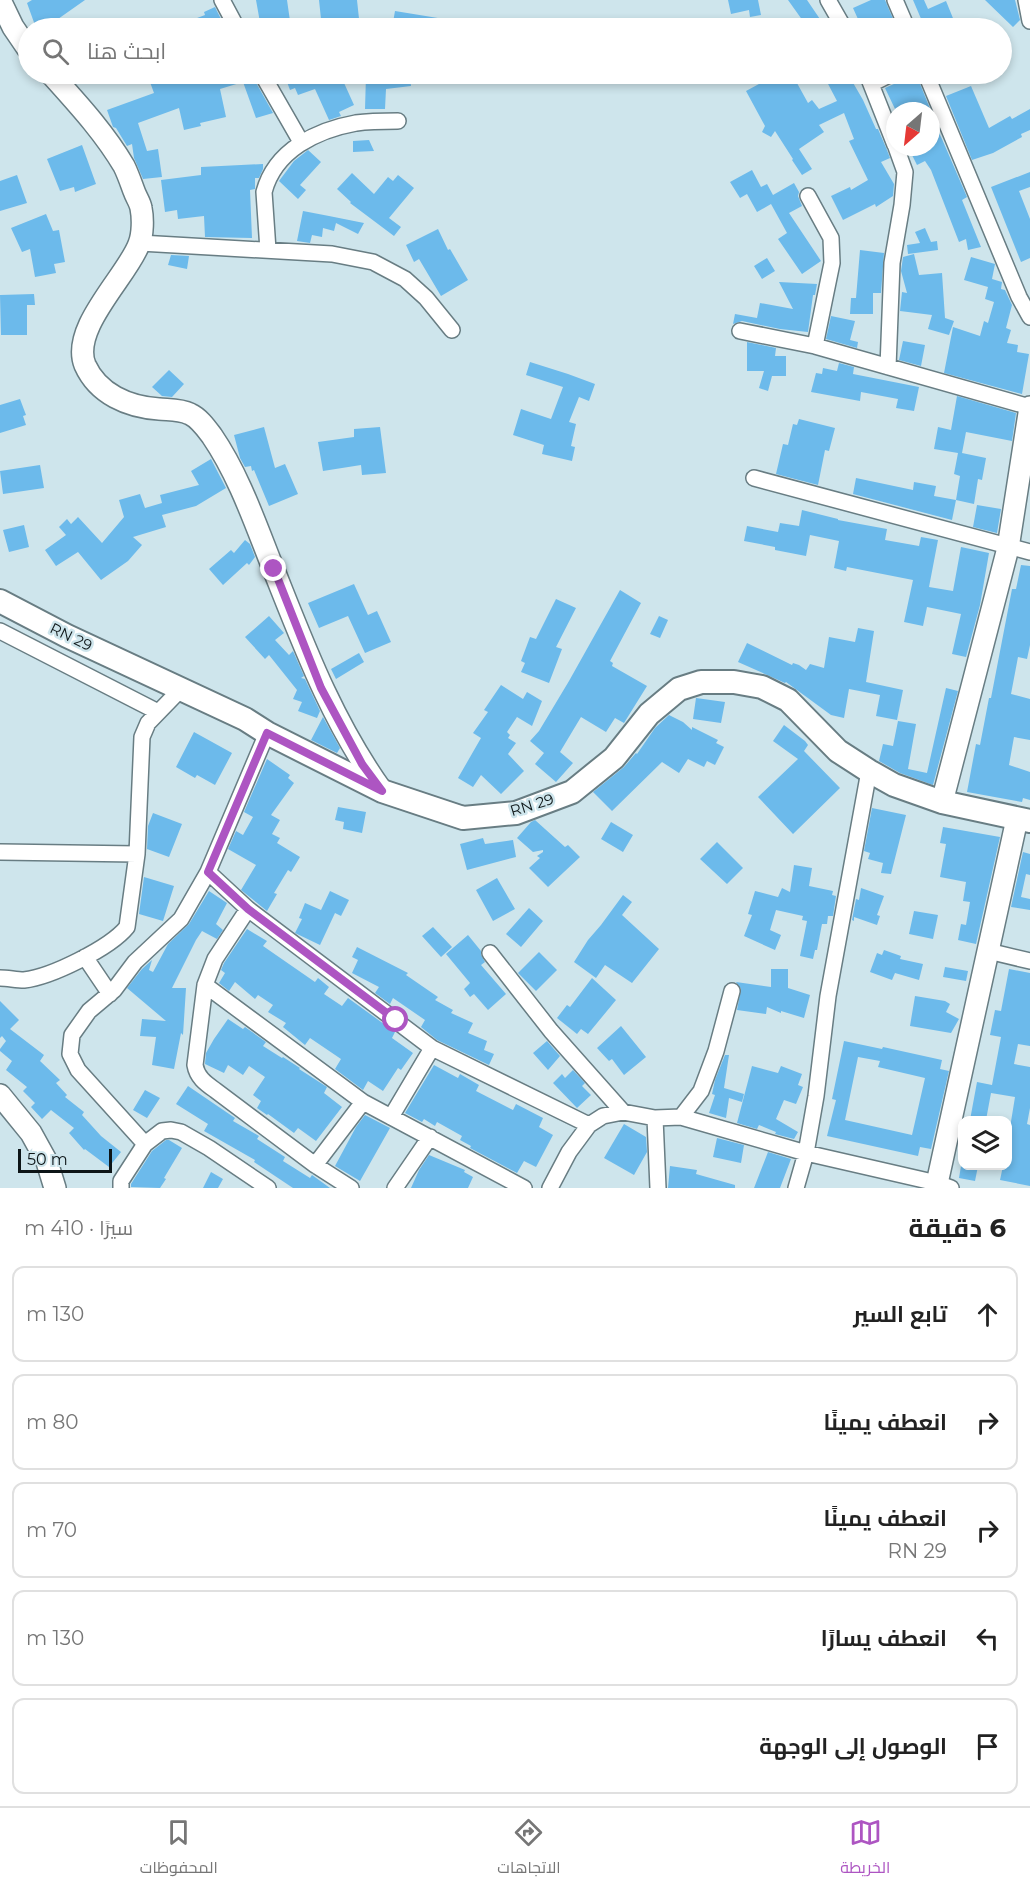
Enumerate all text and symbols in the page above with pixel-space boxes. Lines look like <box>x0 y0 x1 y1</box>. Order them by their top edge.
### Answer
search box <box>18 18 1012 84</box>
icon: search <box>39 35 72 68</box>
text: ابحث هنا <box>87 38 166 65</box>
north arrow <box>886 102 940 156</box>
route end <box>260 555 286 581</box>
street label: RN 29 <box>47 618 95 655</box>
street label: RN 29 <box>508 789 556 820</box>
route start <box>382 1006 408 1032</box>
map controls <box>958 1116 1012 1170</box>
button: layers <box>958 1116 1012 1170</box>
scale bar <box>18 1146 112 1174</box>
text: 50 m <box>27 1150 68 1169</box>
text: 6 دقيقة <box>909 1212 1006 1244</box>
text: سيرًا · 410 m <box>24 1216 133 1240</box>
icon: ahead <box>971 1298 1004 1331</box>
text: تابع السير <box>853 1301 947 1328</box>
text: 130 m <box>26 1302 84 1326</box>
icon: right <box>971 1406 1004 1439</box>
text: انعطف يمينًا <box>823 1409 947 1436</box>
text: 80 m <box>26 1410 78 1434</box>
text: انعطف يمينًا <box>823 1505 947 1532</box>
icon: right <box>971 1514 1004 1547</box>
text: 70 m <box>26 1518 77 1542</box>
text: RN 29 <box>888 1539 947 1563</box>
icon: left <box>971 1622 1004 1655</box>
text: انعطف يسارًا <box>821 1625 947 1652</box>
text: 130 m <box>26 1626 84 1650</box>
icon: arrive <box>971 1730 1004 1763</box>
text: الوصول إلى الوجهة <box>759 1733 947 1760</box>
tab: المحفوظات <box>140 1816 218 1882</box>
tab: الاتجاهات <box>497 1816 561 1882</box>
tab: الخريطة <box>840 1816 890 1882</box>

